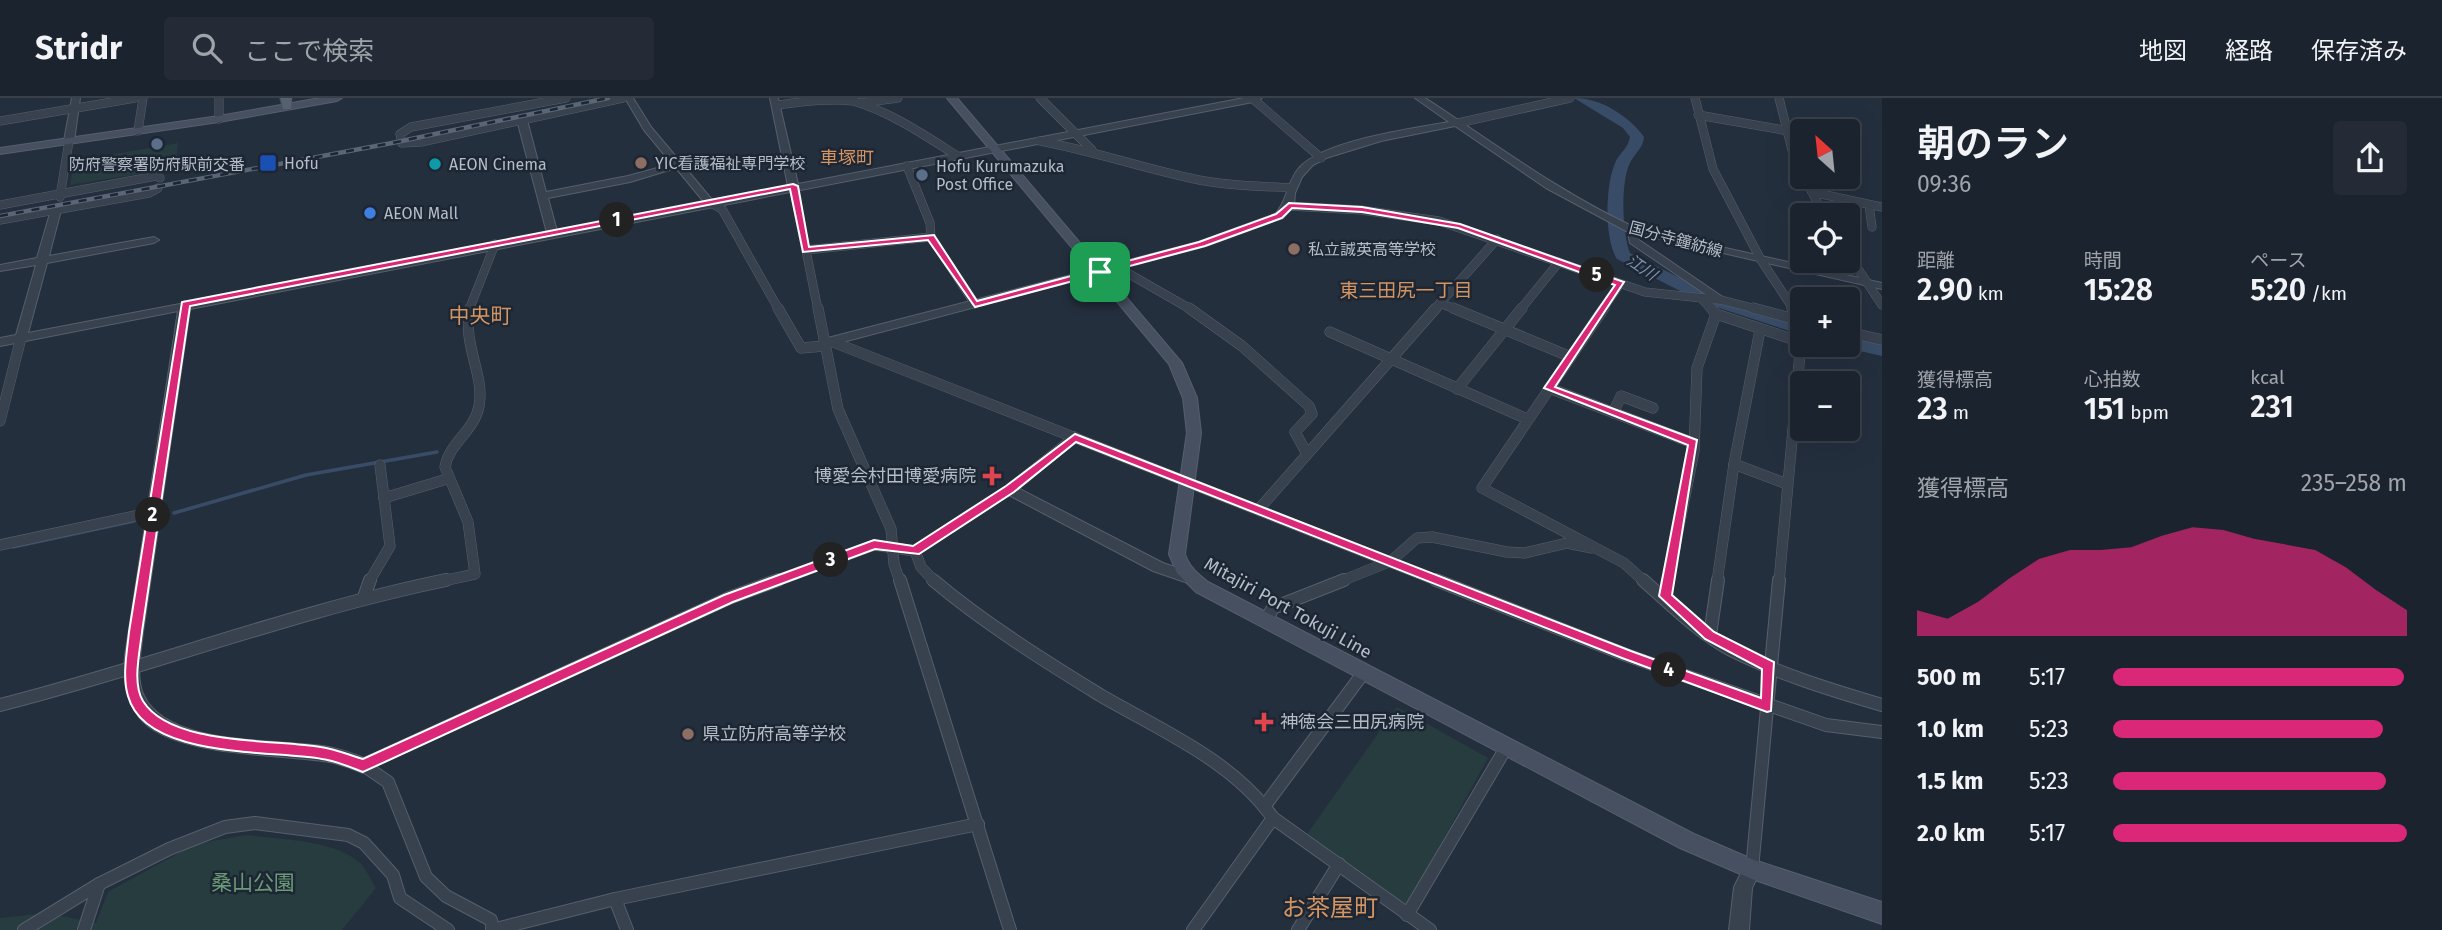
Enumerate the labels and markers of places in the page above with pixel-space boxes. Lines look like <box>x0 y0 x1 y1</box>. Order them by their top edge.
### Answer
marker: 防府警察署防府駅前交番 <box>149 136 165 152</box>
marker: Hofu <box>258 153 278 173</box>
place label: Hofu <box>284 154 319 173</box>
place label: YIC看護福祉専門学校 <box>655 154 805 173</box>
place label: 防府警察署防府駅前交番 <box>69 155 245 174</box>
place label: AEON Cinema <box>449 155 547 174</box>
marker: YIC看護福祉専門学校 <box>633 155 649 171</box>
marker: AEON Cinema <box>427 156 443 172</box>
place label: Hofu Kurumazuka Post Office <box>936 157 1064 194</box>
marker: Hofu Kurumazuka Post Office <box>914 167 930 183</box>
pin: 1 <box>600 202 634 238</box>
place label: AEON Mall <box>384 204 458 223</box>
marker: AEON Mall <box>362 205 378 221</box>
place label: 私立誠英高等学校 <box>1308 240 1436 259</box>
marker: 私立誠英高等学校 <box>1286 241 1302 257</box>
pin <box>1070 242 1130 302</box>
pin: 5 <box>1580 258 1614 292</box>
place label: 博愛会村田博愛病院 <box>814 465 976 487</box>
marker: 博愛会村田博愛病院 <box>982 466 1002 486</box>
pin: 2 <box>136 498 170 532</box>
pin: 3 <box>814 542 848 578</box>
pin: 4 <box>1652 652 1686 688</box>
place label: 神徳会三田尻病院 <box>1280 711 1424 733</box>
marker: 神徳会三田尻病院 <box>1254 712 1274 732</box>
place label: 県立防府高等学校 <box>702 723 846 745</box>
marker: 県立防府高等学校 <box>680 726 696 742</box>

